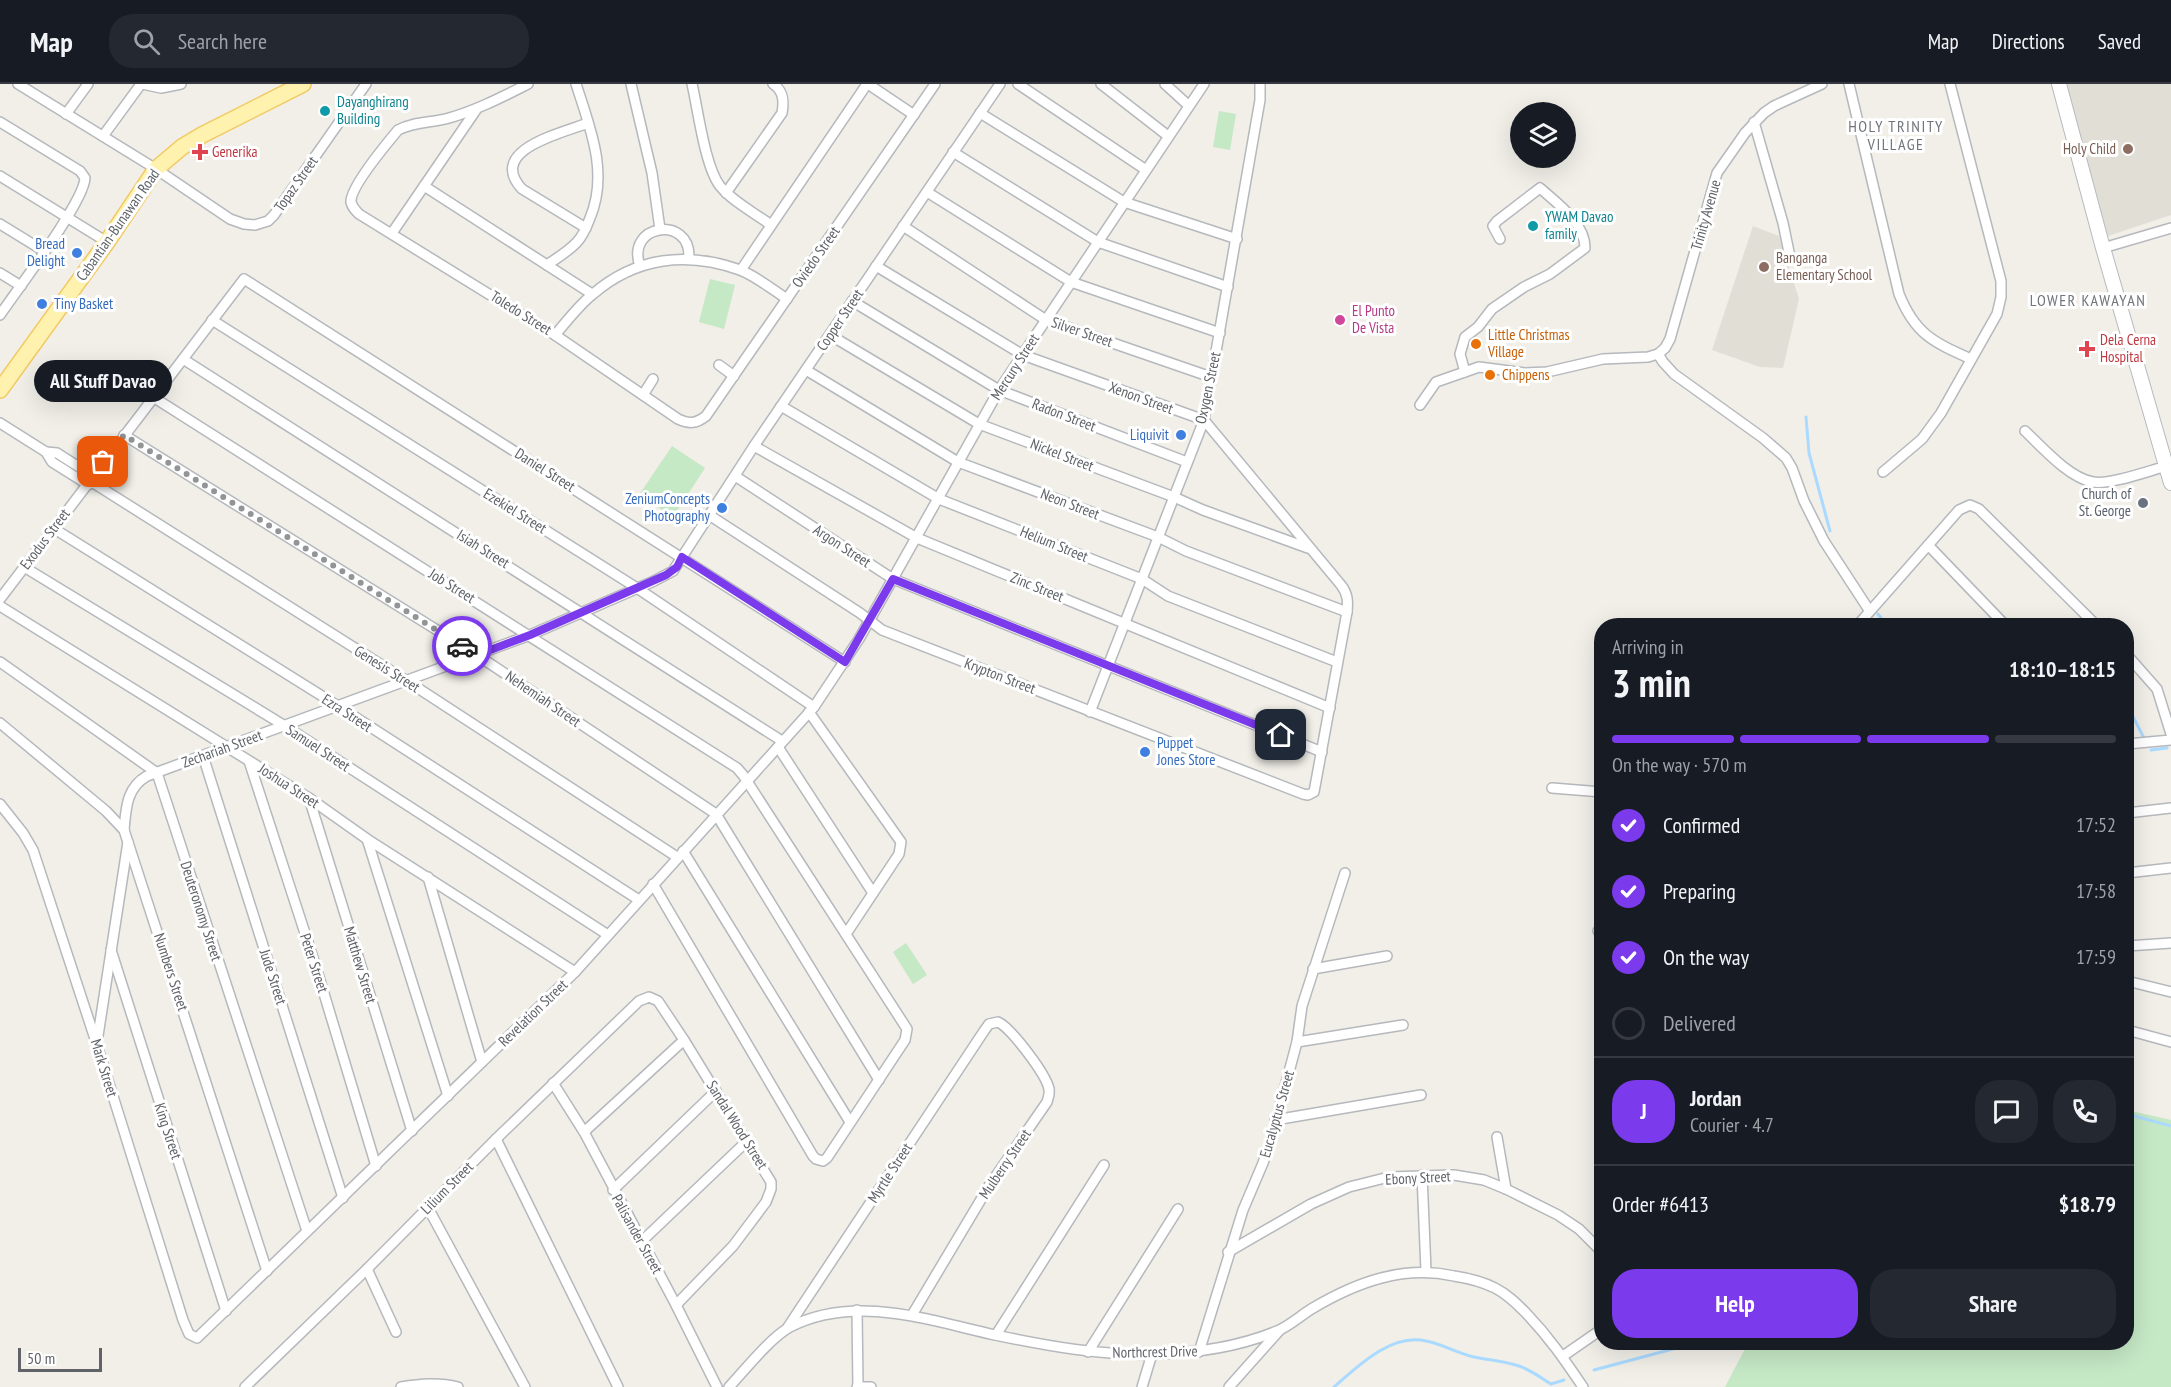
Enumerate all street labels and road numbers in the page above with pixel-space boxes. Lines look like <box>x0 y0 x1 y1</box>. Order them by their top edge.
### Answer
street label: Topaz Street <box>270 152 322 215</box>
street label: Cabantian-Bunawan Road <box>72 165 163 284</box>
street label: Trinity Avenue <box>1686 177 1725 252</box>
street label: Oviedo Street <box>788 222 844 291</box>
street label: Copper Street <box>812 285 867 354</box>
street label: Toledo Street <box>487 286 555 339</box>
street label: Silver Street <box>1049 312 1115 351</box>
street label: Mercury Street <box>986 330 1043 403</box>
street label: Oxygen Street <box>1191 350 1224 426</box>
street label: Xenon Street <box>1106 377 1176 418</box>
street label: Radon Street <box>1029 394 1099 435</box>
street label: Nickel Street <box>1028 434 1097 475</box>
street label: Daniel Street <box>512 444 579 496</box>
street label: Ezekiel Street <box>480 484 550 537</box>
street label: Neon Street <box>1038 484 1102 523</box>
street label: Exodus Street <box>16 505 74 573</box>
street label: Argon Street <box>810 520 875 571</box>
street label: Helium Street <box>1017 521 1091 566</box>
street label: Isiah Street <box>453 525 513 572</box>
street label: Job Street <box>425 564 479 607</box>
street label: Zinc Street <box>1008 567 1067 606</box>
street label: Genesis Street <box>351 641 424 696</box>
street label: Krypton Street <box>962 653 1038 698</box>
street label: Nehemiah Street <box>502 666 585 731</box>
street label: Ezra Street <box>319 689 376 736</box>
street label: Samuel Street <box>283 720 354 775</box>
street label: Zechariah Street <box>179 725 265 772</box>
street label: Joshua Street <box>255 758 323 812</box>
street label: Deuteronomy Street <box>176 859 227 963</box>
street label: Matthew Street <box>340 924 381 1006</box>
street label: Numbers Street <box>150 931 193 1013</box>
street label: Peter Street <box>296 931 333 995</box>
street label: Jude Street <box>255 946 291 1007</box>
street label: Revelation Street <box>494 975 571 1050</box>
street label: Mark Street <box>87 1037 122 1099</box>
street label: Eucalyptus Street <box>1255 1068 1298 1160</box>
street label: Sandal Wood Street <box>703 1077 772 1173</box>
street label: King Street <box>150 1100 186 1161</box>
street label: Mulberry Street <box>974 1125 1035 1202</box>
street label: Myrtle Street <box>863 1139 916 1206</box>
street label: Lilium Street <box>416 1157 477 1218</box>
street label: Ebony Street <box>1385 1166 1451 1189</box>
street label: Palisander Street <box>608 1191 667 1277</box>
street label: Northcrest Drive <box>1112 1341 1198 1362</box>

